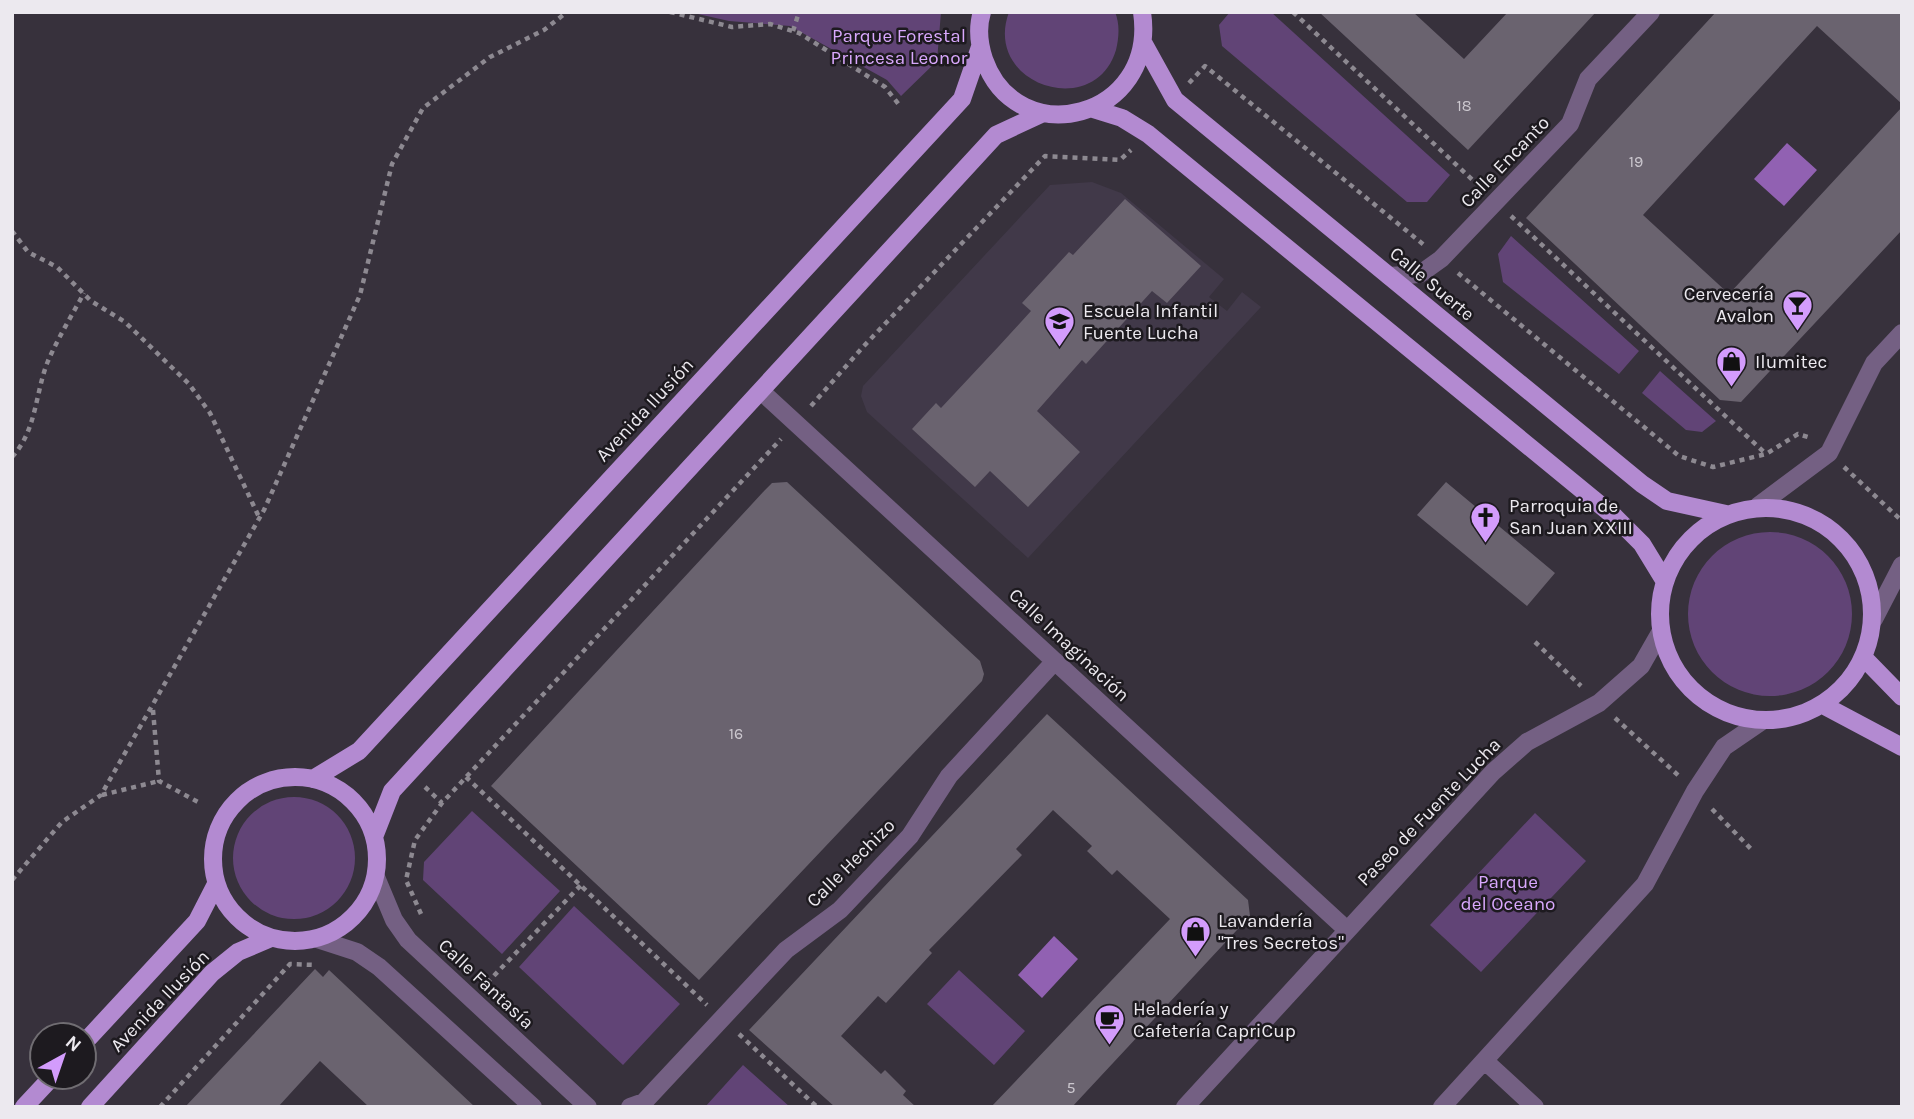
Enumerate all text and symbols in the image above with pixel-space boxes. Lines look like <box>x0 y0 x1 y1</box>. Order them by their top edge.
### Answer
park label: Parque Forestal Princesa Leonor <box>831 25 968 69</box>
house number: 18 <box>1456 96 1472 115</box>
street label: Calle Encanto <box>1456 112 1554 212</box>
house number: 19 <box>1629 152 1643 171</box>
street label: Calle Suerte <box>1385 242 1479 326</box>
place label: Cervecería Avalon <box>1684 283 1774 327</box>
bar icon: Cervecería Avalon <box>1780 288 1814 332</box>
place label: Escuela Infantil Fuente Lucha <box>1083 300 1218 344</box>
school or university icon: Escuela Infantil Fuente Lucha <box>1043 305 1077 349</box>
shop icon: Ilumitec <box>1715 345 1749 389</box>
place label: Ilumitec <box>1755 351 1827 373</box>
street label: Avenida Ilusión <box>592 354 698 466</box>
place label: Parroquia de San Juan XXIII <box>1509 495 1633 539</box>
church icon: Parroquia de San Juan XXIII <box>1469 500 1503 544</box>
street label: Calle Imaginación <box>1004 584 1134 706</box>
house number: 16 <box>729 724 743 743</box>
street label: Paseo de Fuente Lucha <box>1353 734 1505 890</box>
street label: Calle Hechizo <box>802 814 900 912</box>
park label: Parque del Oceano <box>1461 871 1555 915</box>
place label: Lavandería "Tres Secretos" <box>1218 910 1344 954</box>
shop icon: Lavandería "Tres Secretos" <box>1178 915 1212 959</box>
street label: Calle Fantasía <box>434 934 538 1034</box>
street label: Avenida Ilusión <box>106 946 214 1056</box>
place label: Heladería y Cafetería CapriCup <box>1133 998 1296 1042</box>
cafe icon: Heladería y Cafetería CapriCup <box>1093 1003 1127 1047</box>
north arrow <box>28 1021 98 1091</box>
text: N <box>61 1031 86 1057</box>
house number: 5 <box>1066 1078 1076 1097</box>

